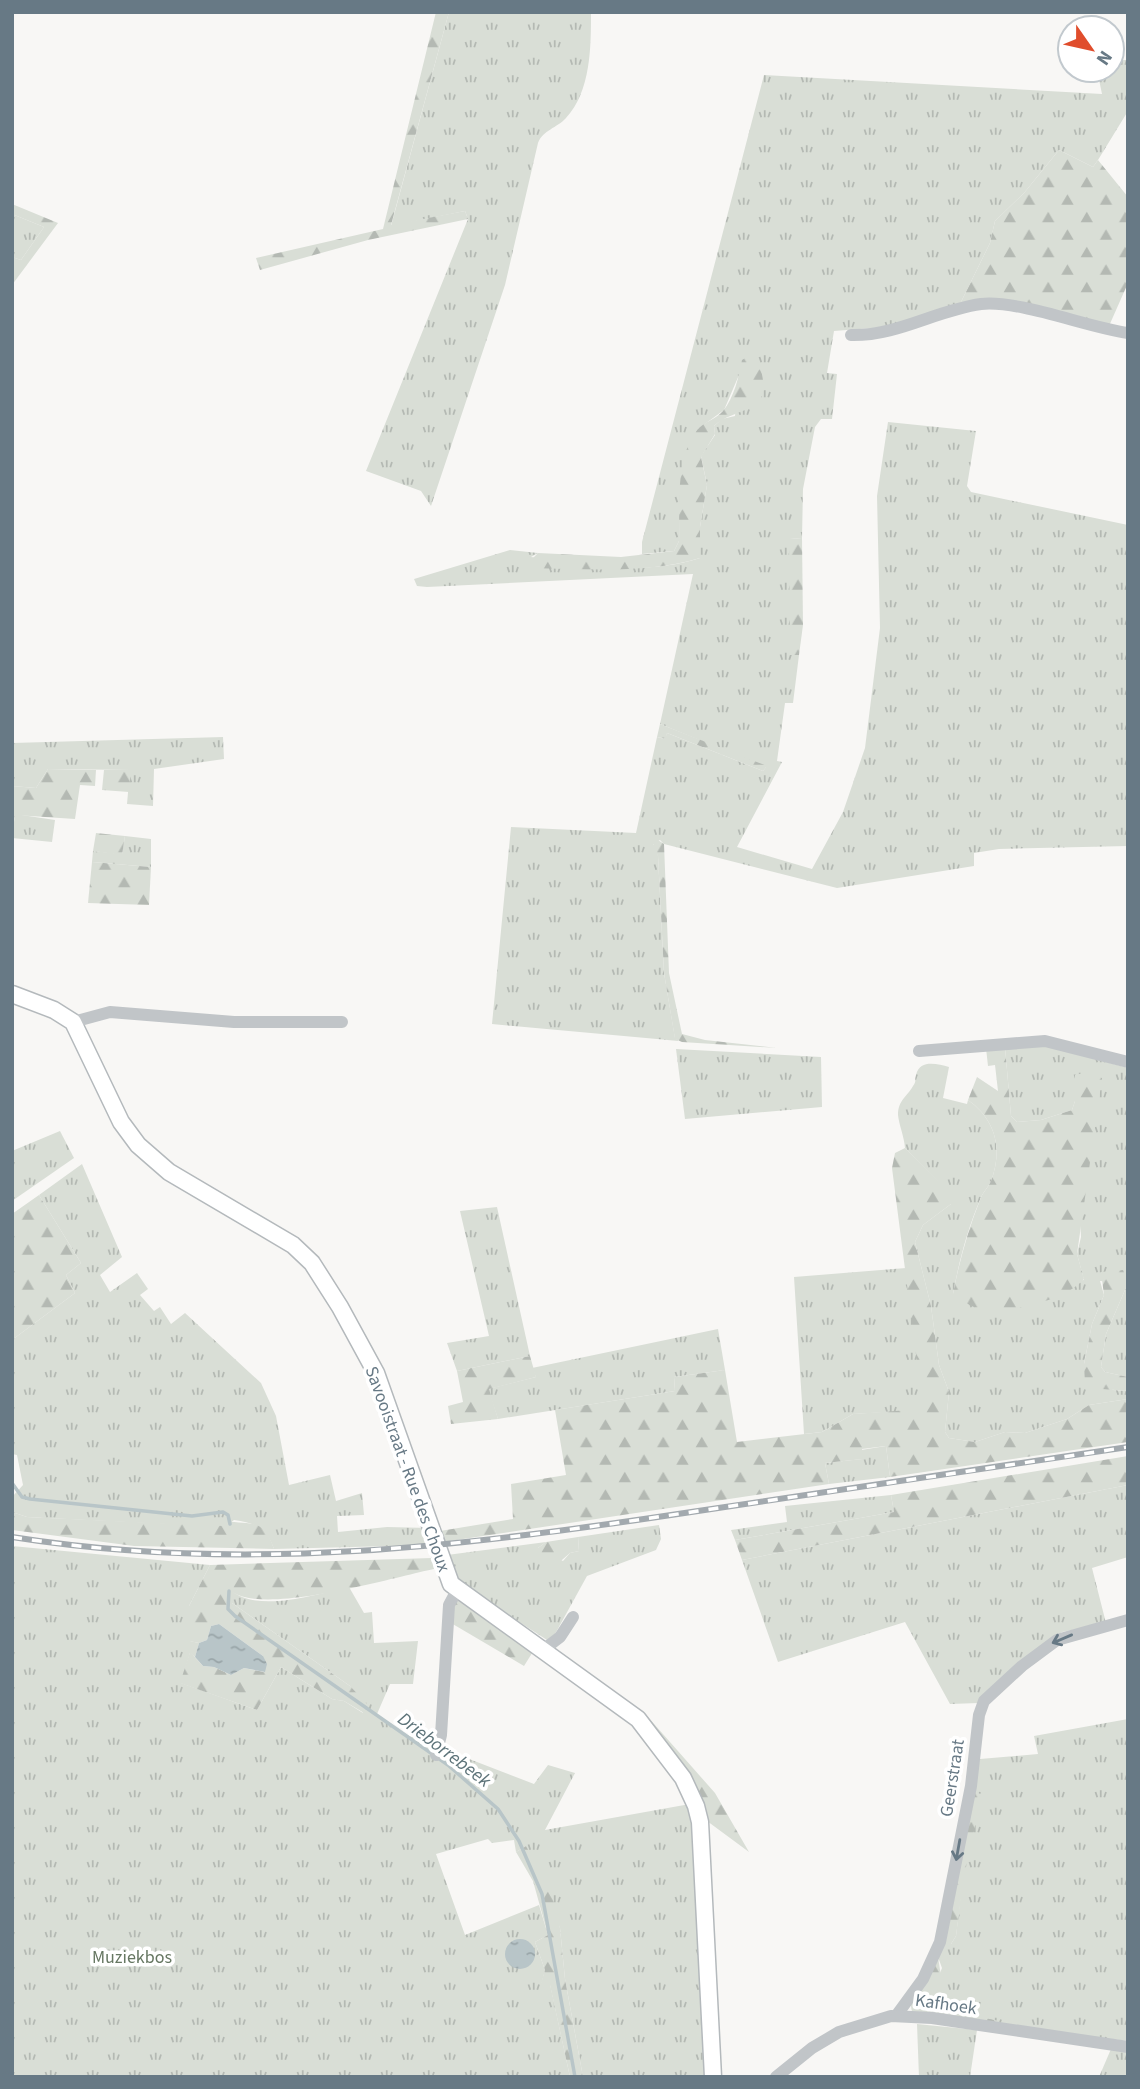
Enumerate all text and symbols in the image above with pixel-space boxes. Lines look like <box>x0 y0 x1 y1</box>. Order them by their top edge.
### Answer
north arrow <box>1056 14 1126 84</box>
text: N <box>1089 45 1119 70</box>
street label: Savooistraat - Rue des Choux <box>359 1363 456 1575</box>
one-way arrow <box>1052 1633 1074 1646</box>
water label: Drieborrebeek <box>392 1706 497 1795</box>
street label: Geerstraat <box>934 1737 971 1819</box>
one-way arrow <box>950 1838 964 1861</box>
park label: Muziekbos <box>92 1945 172 1970</box>
street label: Kafhoek <box>913 1988 979 2021</box>

